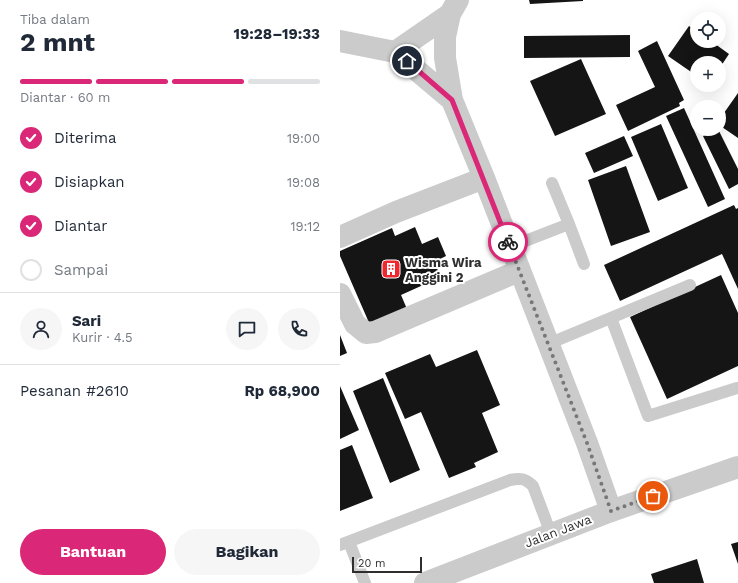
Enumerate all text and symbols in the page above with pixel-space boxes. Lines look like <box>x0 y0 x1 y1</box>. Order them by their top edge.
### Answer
text: Tiba dalam <box>20 12 90 27</box>
map controls <box>690 12 726 136</box>
button: locate <box>690 12 726 48</box>
text: 19:28–19:33 <box>234 25 320 43</box>
text: 2 mnt <box>20 27 95 57</box>
pin <box>390 44 424 78</box>
icon: home <box>396 50 418 72</box>
button: + <box>690 56 726 92</box>
text: Diantar · 60 m <box>20 90 111 105</box>
button: − <box>690 100 726 136</box>
icon: check <box>20 127 42 149</box>
text: Diterima <box>54 129 117 147</box>
text: 19:00 <box>287 131 320 146</box>
icon: check <box>20 171 42 193</box>
text: Disiapkan <box>54 173 125 191</box>
text: 19:08 <box>287 175 320 190</box>
icon: check <box>20 215 42 237</box>
text: Diantar <box>54 217 107 235</box>
text: 19:12 <box>290 219 320 234</box>
courier <box>488 222 528 262</box>
icon: bike <box>497 231 519 253</box>
place label: Wisma Wira Anggini 2 <box>405 255 482 285</box>
building icon: Wisma Wira Anggini 2 <box>380 258 402 280</box>
text: Sampai <box>54 261 108 279</box>
button: person <box>20 308 62 350</box>
button: chat <box>226 308 268 350</box>
button: phone <box>278 308 320 350</box>
text: Sari <box>72 312 101 330</box>
text: Kurir · 4.5 <box>72 330 133 345</box>
text: Pesanan #2610 <box>20 382 129 400</box>
text: Rp 68,900 <box>244 382 320 400</box>
pin <box>636 479 670 513</box>
icon: bag <box>642 485 664 507</box>
street label: Jalan Jawa <box>522 511 594 551</box>
button: Bantuan <box>20 529 166 575</box>
button: Bagikan <box>174 529 320 575</box>
scale bar <box>352 555 422 574</box>
text: 20 m <box>358 557 386 570</box>

